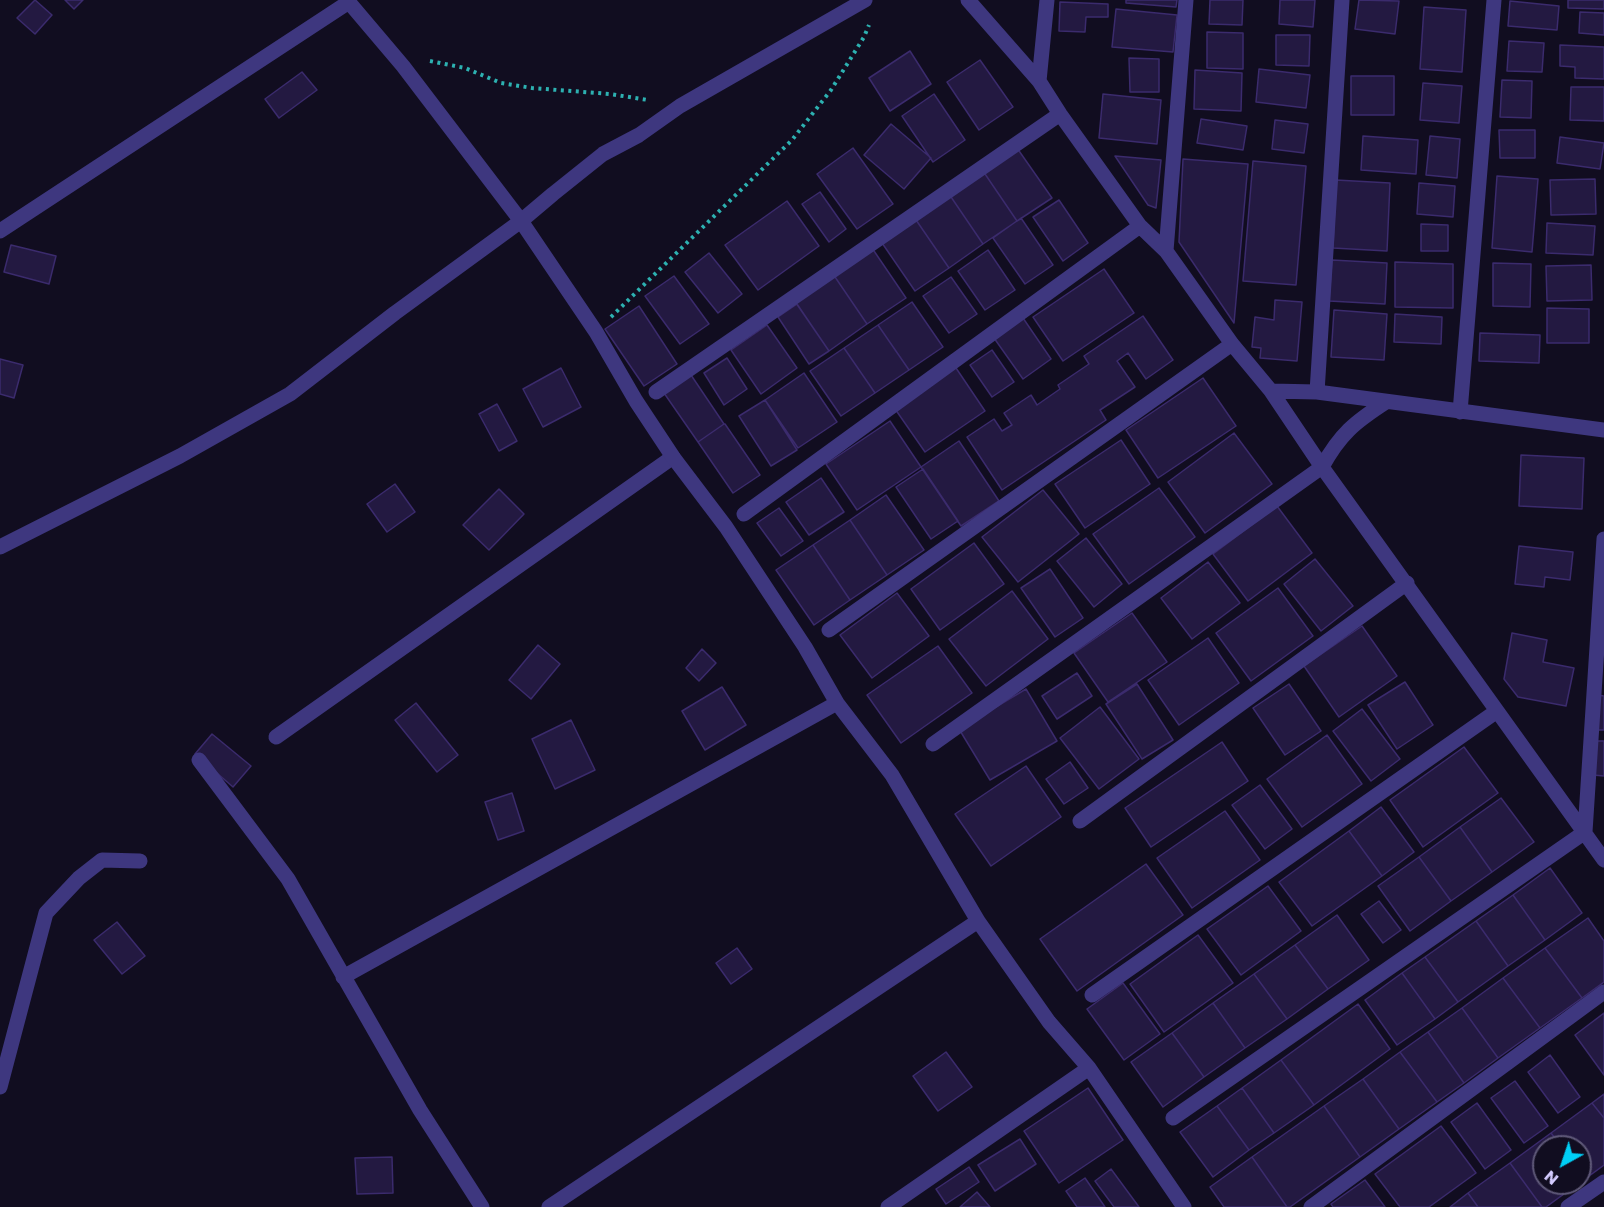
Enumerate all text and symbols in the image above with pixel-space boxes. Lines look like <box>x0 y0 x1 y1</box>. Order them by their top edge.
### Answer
north arrow <box>1532 1135 1592 1195</box>
text: N <box>1539 1165 1563 1190</box>

